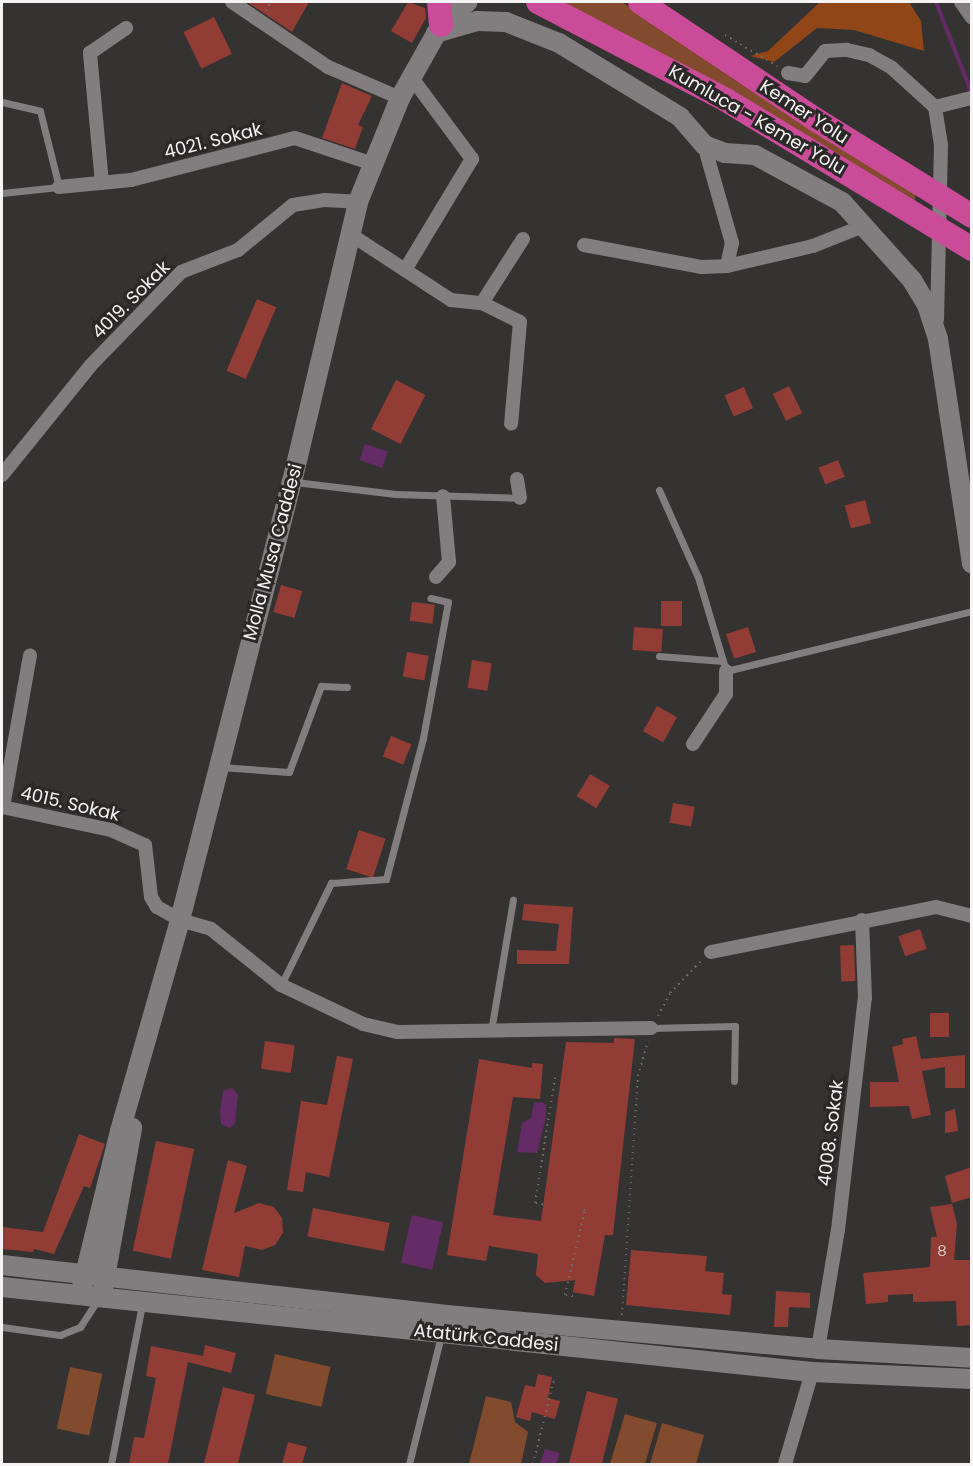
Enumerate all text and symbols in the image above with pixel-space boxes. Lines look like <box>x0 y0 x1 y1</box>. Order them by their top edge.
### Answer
street label: Kumluca - Kemer Yolu <box>665 61 849 179</box>
street label: Kemer Yolu <box>756 75 852 149</box>
street label: 4021. Sokak <box>162 118 264 164</box>
street label: 4019. Sokak <box>88 257 174 343</box>
street label: Molla Musa Caddesi <box>239 461 307 643</box>
street label: 4015. Sokak <box>18 782 122 826</box>
street label: 4008. Sokak <box>814 1079 848 1187</box>
house number: 8 <box>937 1242 947 1260</box>
street label: Atatürk Caddesi <box>413 1320 559 1356</box>

